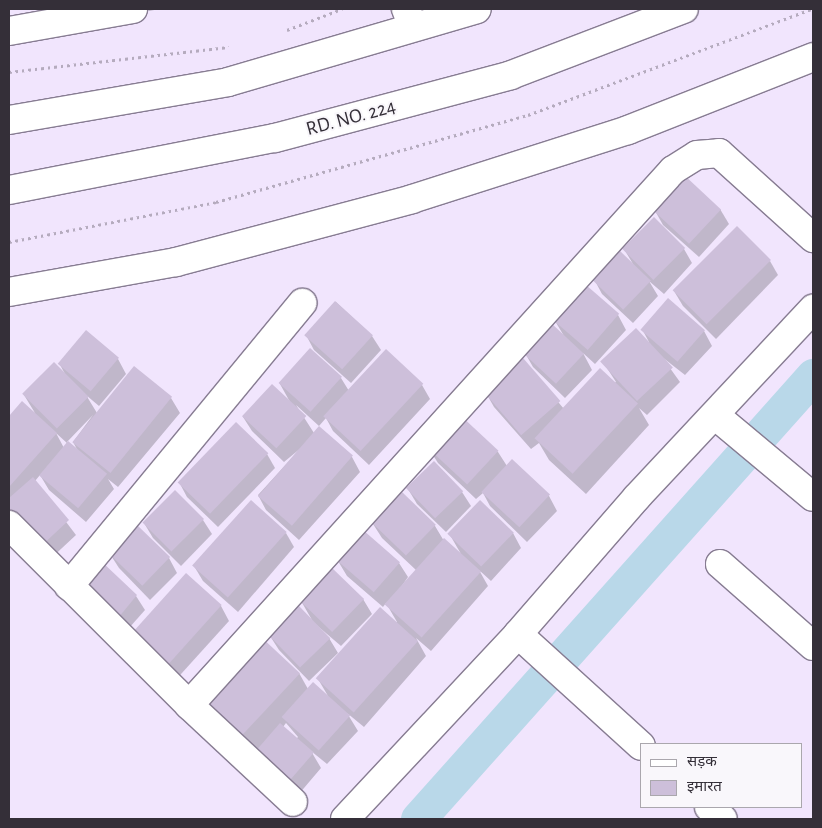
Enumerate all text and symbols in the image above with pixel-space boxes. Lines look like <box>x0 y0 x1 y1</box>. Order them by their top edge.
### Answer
street label: RD. NO. 224 <box>304 95 398 141</box>
legend <box>640 743 802 808</box>
text: सड़क <box>687 754 717 769</box>
text: इमारत <box>687 779 722 794</box>

